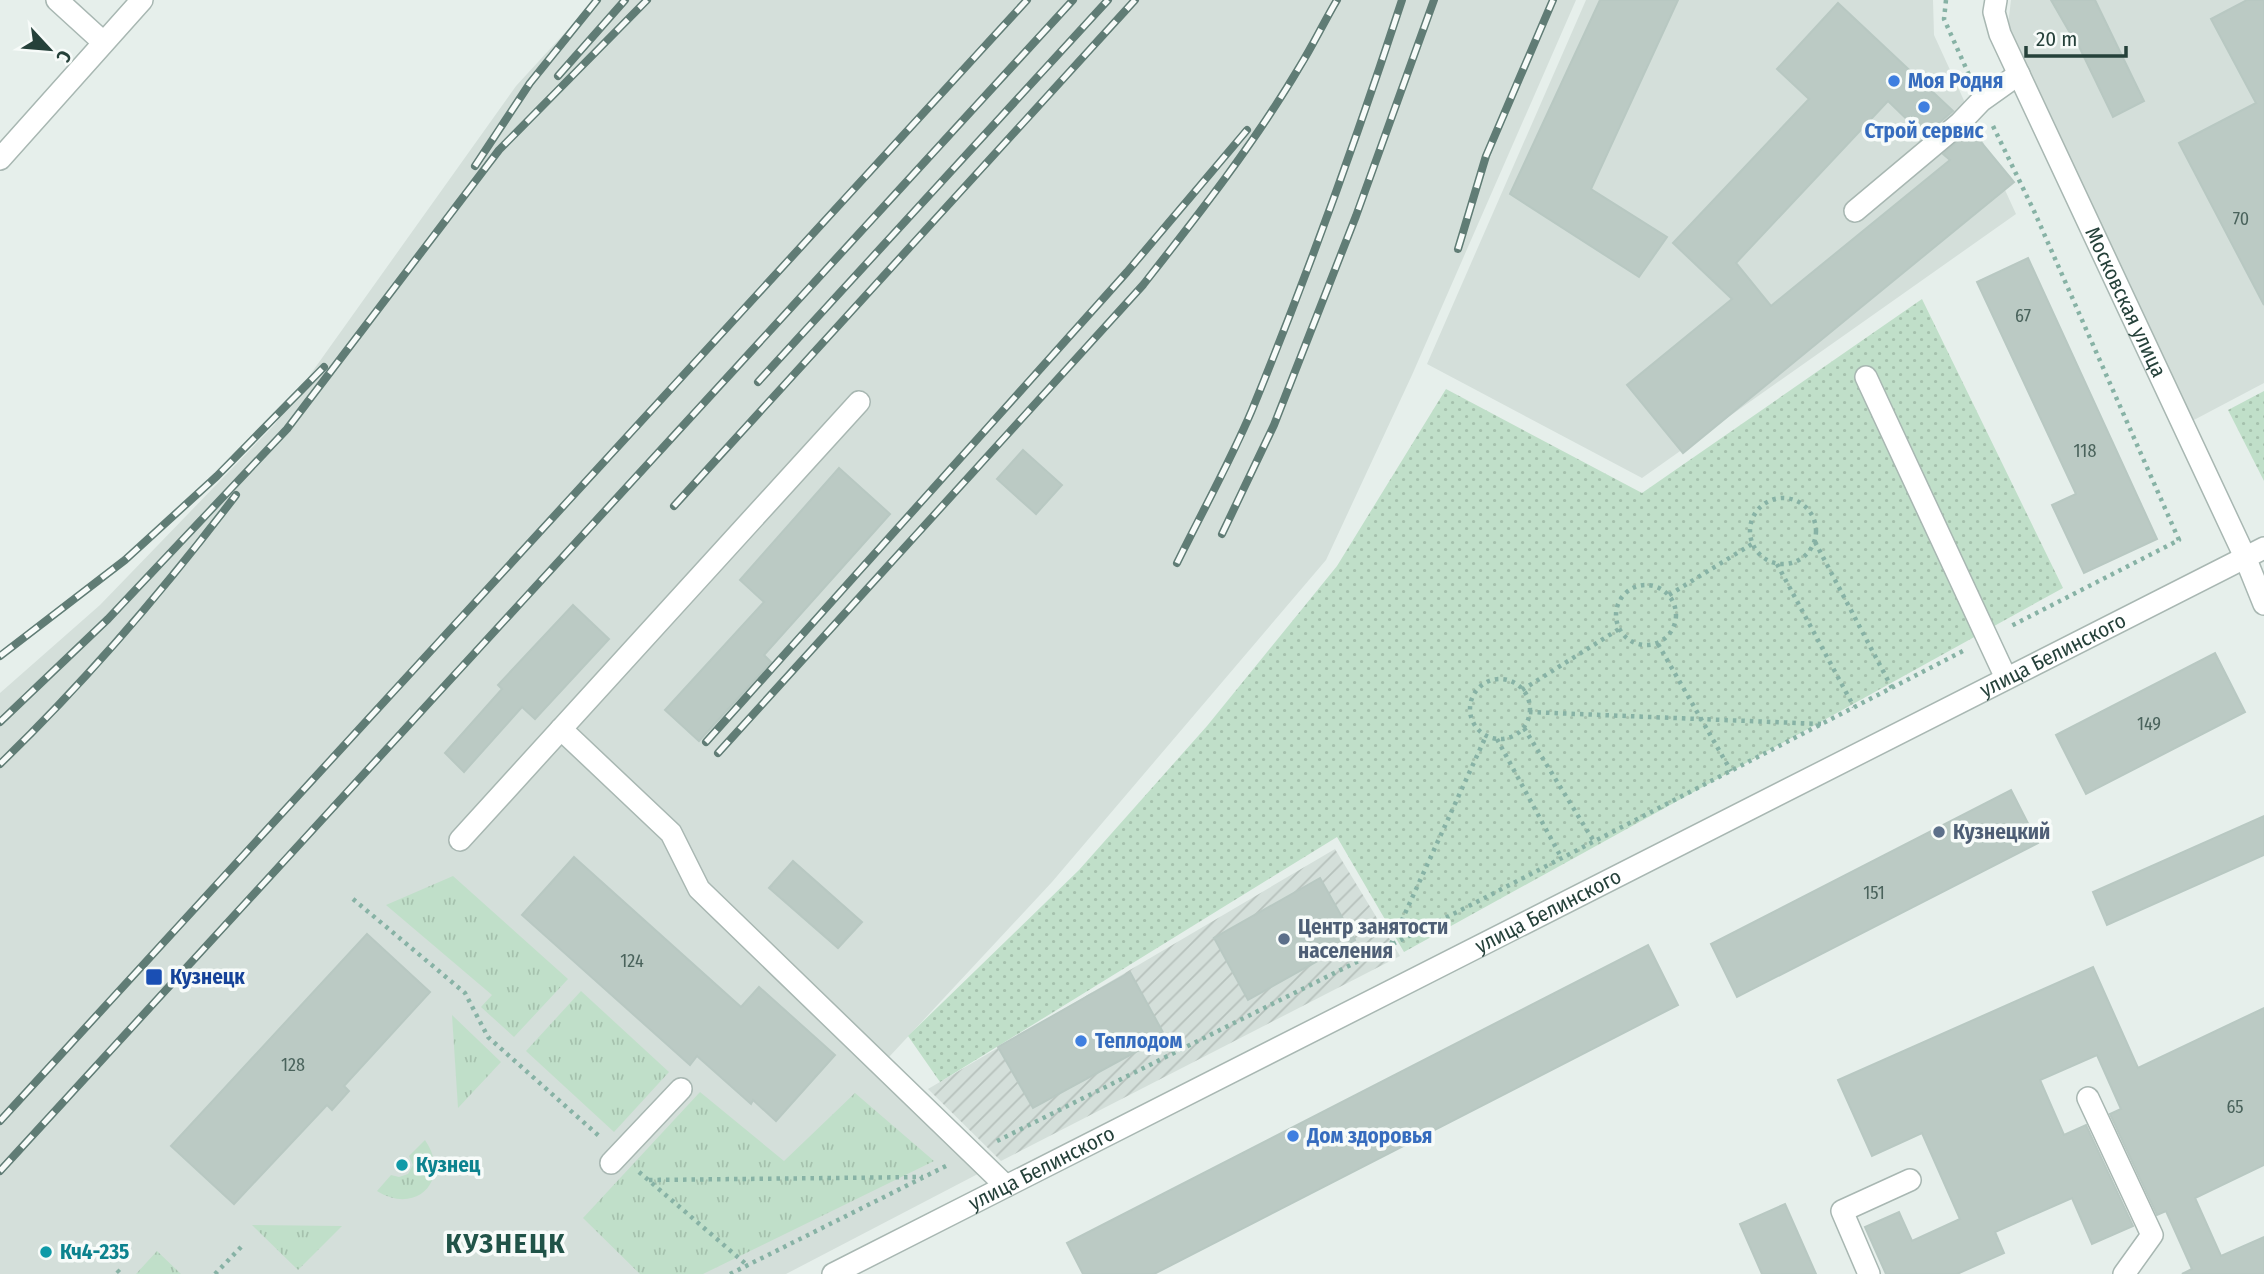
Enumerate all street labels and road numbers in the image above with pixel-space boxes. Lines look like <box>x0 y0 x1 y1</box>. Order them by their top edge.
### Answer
street label: Московская улица <box>2079 223 2172 381</box>
street label: улица Белинского <box>1976 607 2130 703</box>
street label: улица Белинского <box>1471 863 1626 959</box>
street label: улица Белинского <box>964 1120 1119 1216</box>

